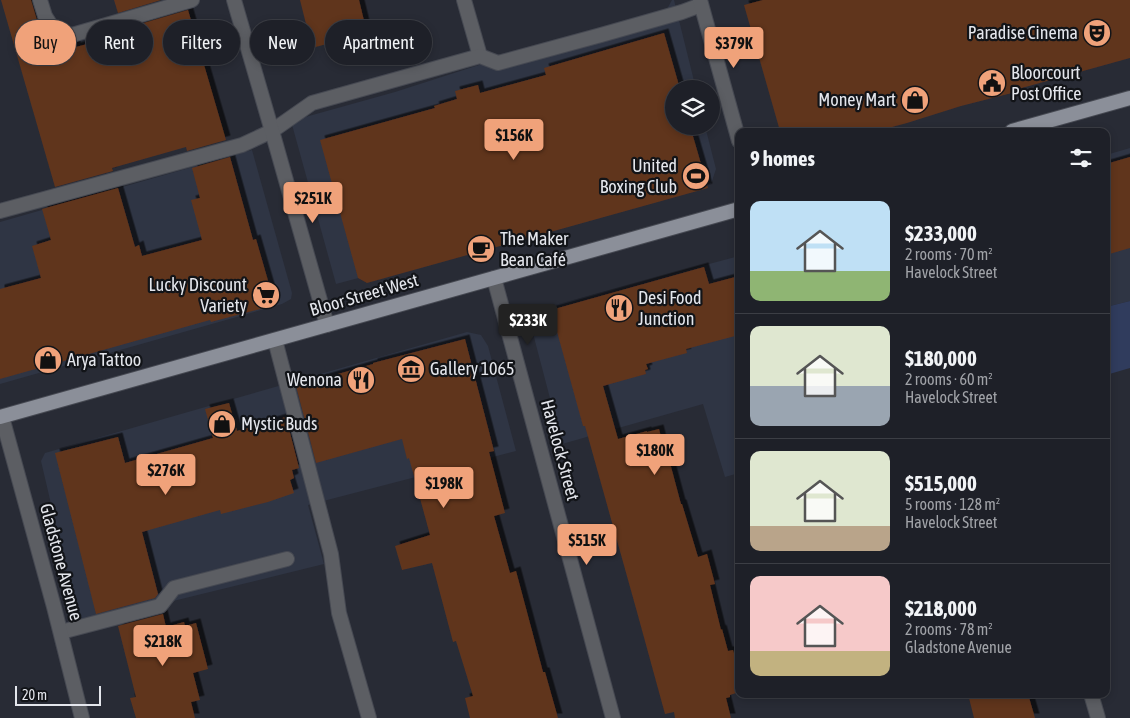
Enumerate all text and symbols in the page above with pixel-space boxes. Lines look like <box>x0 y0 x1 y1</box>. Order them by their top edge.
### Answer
theatre icon: Paradise Cinema <box>1082 18 1112 48</box>
chip: Buy <box>15 20 76 65</box>
chip: Rent <box>86 20 153 65</box>
chip: Filters <box>163 20 240 65</box>
chip: New <box>250 20 315 65</box>
chip: Apartment <box>325 20 432 65</box>
place label: Paradise Cinema <box>968 22 1078 43</box>
pin: $379K <box>699 27 769 69</box>
text: $379K <box>715 34 753 52</box>
place label: Bloorcourt Post Office <box>1011 62 1081 104</box>
public building icon: Bloorcourt Post Office <box>977 68 1007 98</box>
map controls <box>665 80 720 135</box>
button: layers <box>665 80 720 135</box>
shop icon: Money Mart <box>900 85 930 115</box>
place label: Money Mart <box>818 89 896 110</box>
pin: $156K <box>479 119 549 161</box>
text: $156K <box>495 126 533 144</box>
icon: filters <box>1067 144 1095 172</box>
text: 9 homes <box>750 146 815 170</box>
place label: United Boxing Club <box>600 155 677 197</box>
sports icon: United Boxing Club <box>681 161 711 191</box>
pin: $251K <box>278 182 348 224</box>
text: $251K <box>294 189 332 207</box>
icon: home <box>790 221 850 281</box>
text: $233,000 <box>905 221 977 245</box>
place label: The Maker Bean Café <box>500 228 569 270</box>
cafe icon: The Maker Bean Café <box>466 234 496 264</box>
text: 2 rooms · 70 m² <box>905 245 993 263</box>
text: Havelock Street <box>905 263 997 281</box>
street label: Bloor Street West <box>307 269 421 320</box>
place label: Lucky Discount Variety <box>149 274 247 316</box>
supermarket icon: Lucky Discount Variety <box>251 280 281 310</box>
place label: Desi Food Junction <box>638 287 702 329</box>
restaurant icon: Desi Food Junction <box>604 293 634 323</box>
pin: $233K <box>493 304 563 346</box>
text: $233K <box>509 311 547 329</box>
shop icon: Arya Tattoo <box>33 345 63 375</box>
icon: home <box>790 346 850 406</box>
text: $180,000 <box>905 346 977 370</box>
place label: Arya Tattoo <box>67 349 141 370</box>
museum icon: Gallery 1065 <box>396 354 426 384</box>
place label: Gallery 1065 <box>430 358 514 379</box>
restaurant icon: Wenona <box>346 365 376 395</box>
place label: Wenona <box>287 369 342 390</box>
text: 2 rooms · 60 m² <box>905 370 993 388</box>
text: Havelock Street <box>905 388 997 406</box>
street label: Havelock Street <box>537 397 584 503</box>
shop icon: Mystic Buds <box>207 409 237 439</box>
place label: Mystic Buds <box>241 413 317 434</box>
pin: $180K <box>620 434 690 476</box>
text: $180K <box>636 441 674 459</box>
pin: $276K <box>131 454 201 496</box>
text: $276K <box>147 461 185 479</box>
pin: $198K <box>409 466 479 509</box>
icon: home <box>790 471 850 531</box>
text: $515,000 <box>905 471 977 495</box>
text: $198K <box>425 474 463 492</box>
text: 5 rooms · 128 m² <box>905 495 1000 513</box>
street label: Gladstone Avenue <box>36 501 87 623</box>
text: Havelock Street <box>905 513 997 531</box>
pin: $515K <box>552 524 622 566</box>
text: $515K <box>568 531 606 549</box>
icon: home <box>790 596 850 656</box>
text: $218,000 <box>905 596 977 620</box>
text: 2 rooms · 78 m² <box>905 620 993 638</box>
pin: $218K <box>128 624 198 667</box>
text: $218K <box>144 632 182 650</box>
text: Gladstone Avenue <box>905 638 1012 656</box>
scale bar <box>15 683 101 706</box>
text: 20 m <box>22 687 47 703</box>

